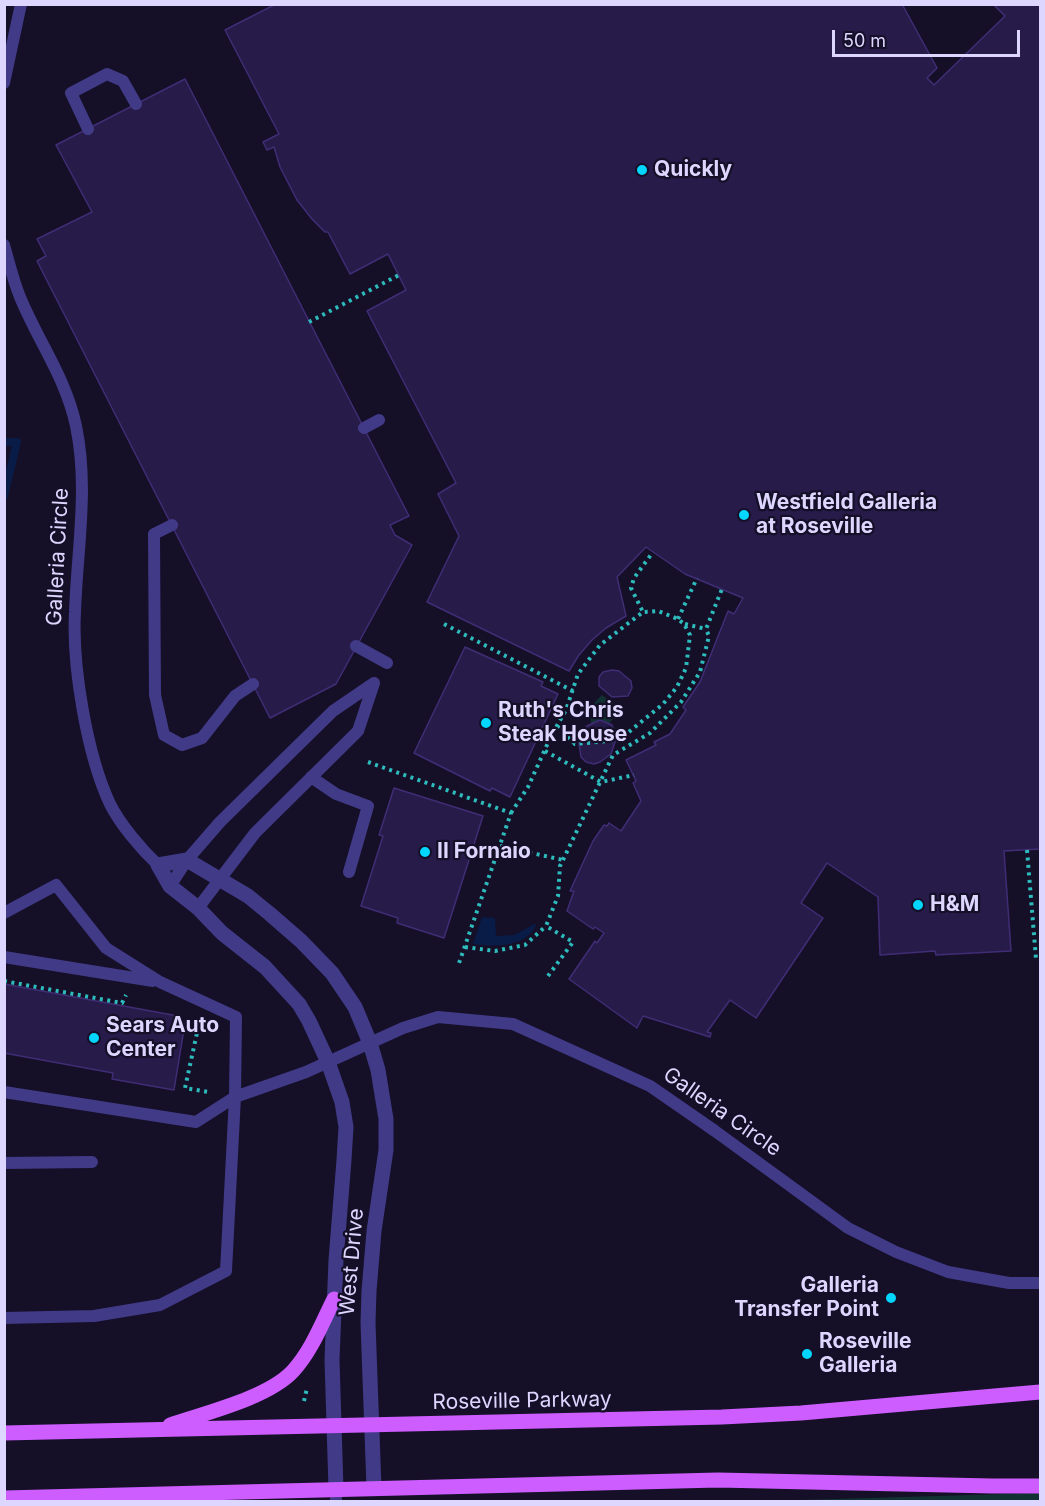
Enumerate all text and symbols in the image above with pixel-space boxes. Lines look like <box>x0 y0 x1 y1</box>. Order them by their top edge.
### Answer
scale bar <box>835 18 1022 56</box>
text: 50 m <box>843 30 886 51</box>
place label: Quickly <box>654 157 732 183</box>
marker: Quickly <box>635 163 649 177</box>
street label: Galleria Circle <box>42 487 74 627</box>
place label: Westfield Galleria at Roseville <box>756 490 937 540</box>
marker: Westfield Galleria at Roseville <box>737 508 751 522</box>
place label: Ruth's Chris Steak House <box>498 698 627 748</box>
marker: Ruth's Chris Steak House <box>479 716 493 730</box>
place label: II Fornaio <box>437 839 531 865</box>
marker: II Fornaio <box>418 845 432 859</box>
place label: H&M <box>930 892 979 918</box>
marker: H&M <box>911 898 925 912</box>
place label: Sears Auto Center <box>106 1013 219 1063</box>
marker: Sears Auto Center <box>87 1031 101 1045</box>
street label: Galleria Circle <box>658 1062 786 1162</box>
street label: West Drive <box>335 1207 369 1317</box>
place label: Galleria Transfer Point <box>734 1273 879 1323</box>
marker: Galleria Transfer Point <box>884 1291 898 1305</box>
place label: Roseville Galleria <box>819 1329 911 1379</box>
marker: Roseville Galleria <box>800 1347 814 1361</box>
street label: Roseville Parkway <box>432 1387 612 1415</box>

